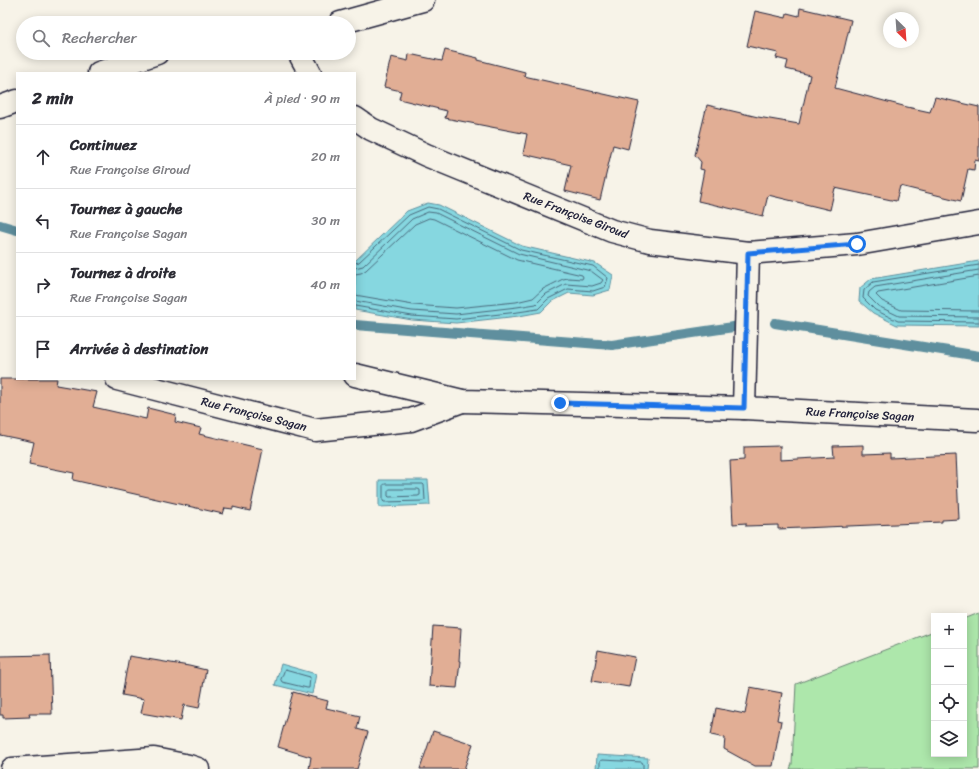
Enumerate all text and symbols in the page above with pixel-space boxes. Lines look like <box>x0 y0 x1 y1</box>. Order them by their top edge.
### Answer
north arrow <box>883 12 919 48</box>
search box <box>16 16 356 60</box>
text: Rechercher <box>62 25 137 51</box>
icon: search <box>30 27 52 49</box>
text: 2 min <box>32 83 73 113</box>
text: À pied · 90 m <box>264 87 340 110</box>
text: Continuez <box>70 132 137 158</box>
text: 20 m <box>311 145 340 168</box>
icon: ahead <box>32 146 54 168</box>
text: Rue Françoise Giroud <box>70 158 190 181</box>
street label: Rue Françoise Giroud <box>520 185 632 245</box>
text: Tournez à gauche <box>70 196 182 222</box>
text: 30 m <box>311 209 340 232</box>
icon: left <box>32 210 54 232</box>
text: Rue Françoise Sagan <box>70 222 187 245</box>
route start <box>848 235 866 253</box>
text: Tournez à droite <box>70 260 176 286</box>
text: 40 m <box>310 273 340 296</box>
icon: right <box>32 274 54 296</box>
text: Rue Françoise Sagan <box>70 286 187 309</box>
text: Arrivée à destination <box>70 336 208 362</box>
icon: arrive <box>32 338 54 360</box>
street label: Rue Françoise Sagan <box>199 390 310 438</box>
route end <box>551 394 569 412</box>
street label: Rue Françoise Sagan <box>805 400 915 428</box>
map controls <box>931 613 967 757</box>
button: + <box>931 613 967 649</box>
button: − <box>931 649 967 685</box>
button: locate <box>931 685 967 721</box>
button: layers <box>931 721 967 757</box>

